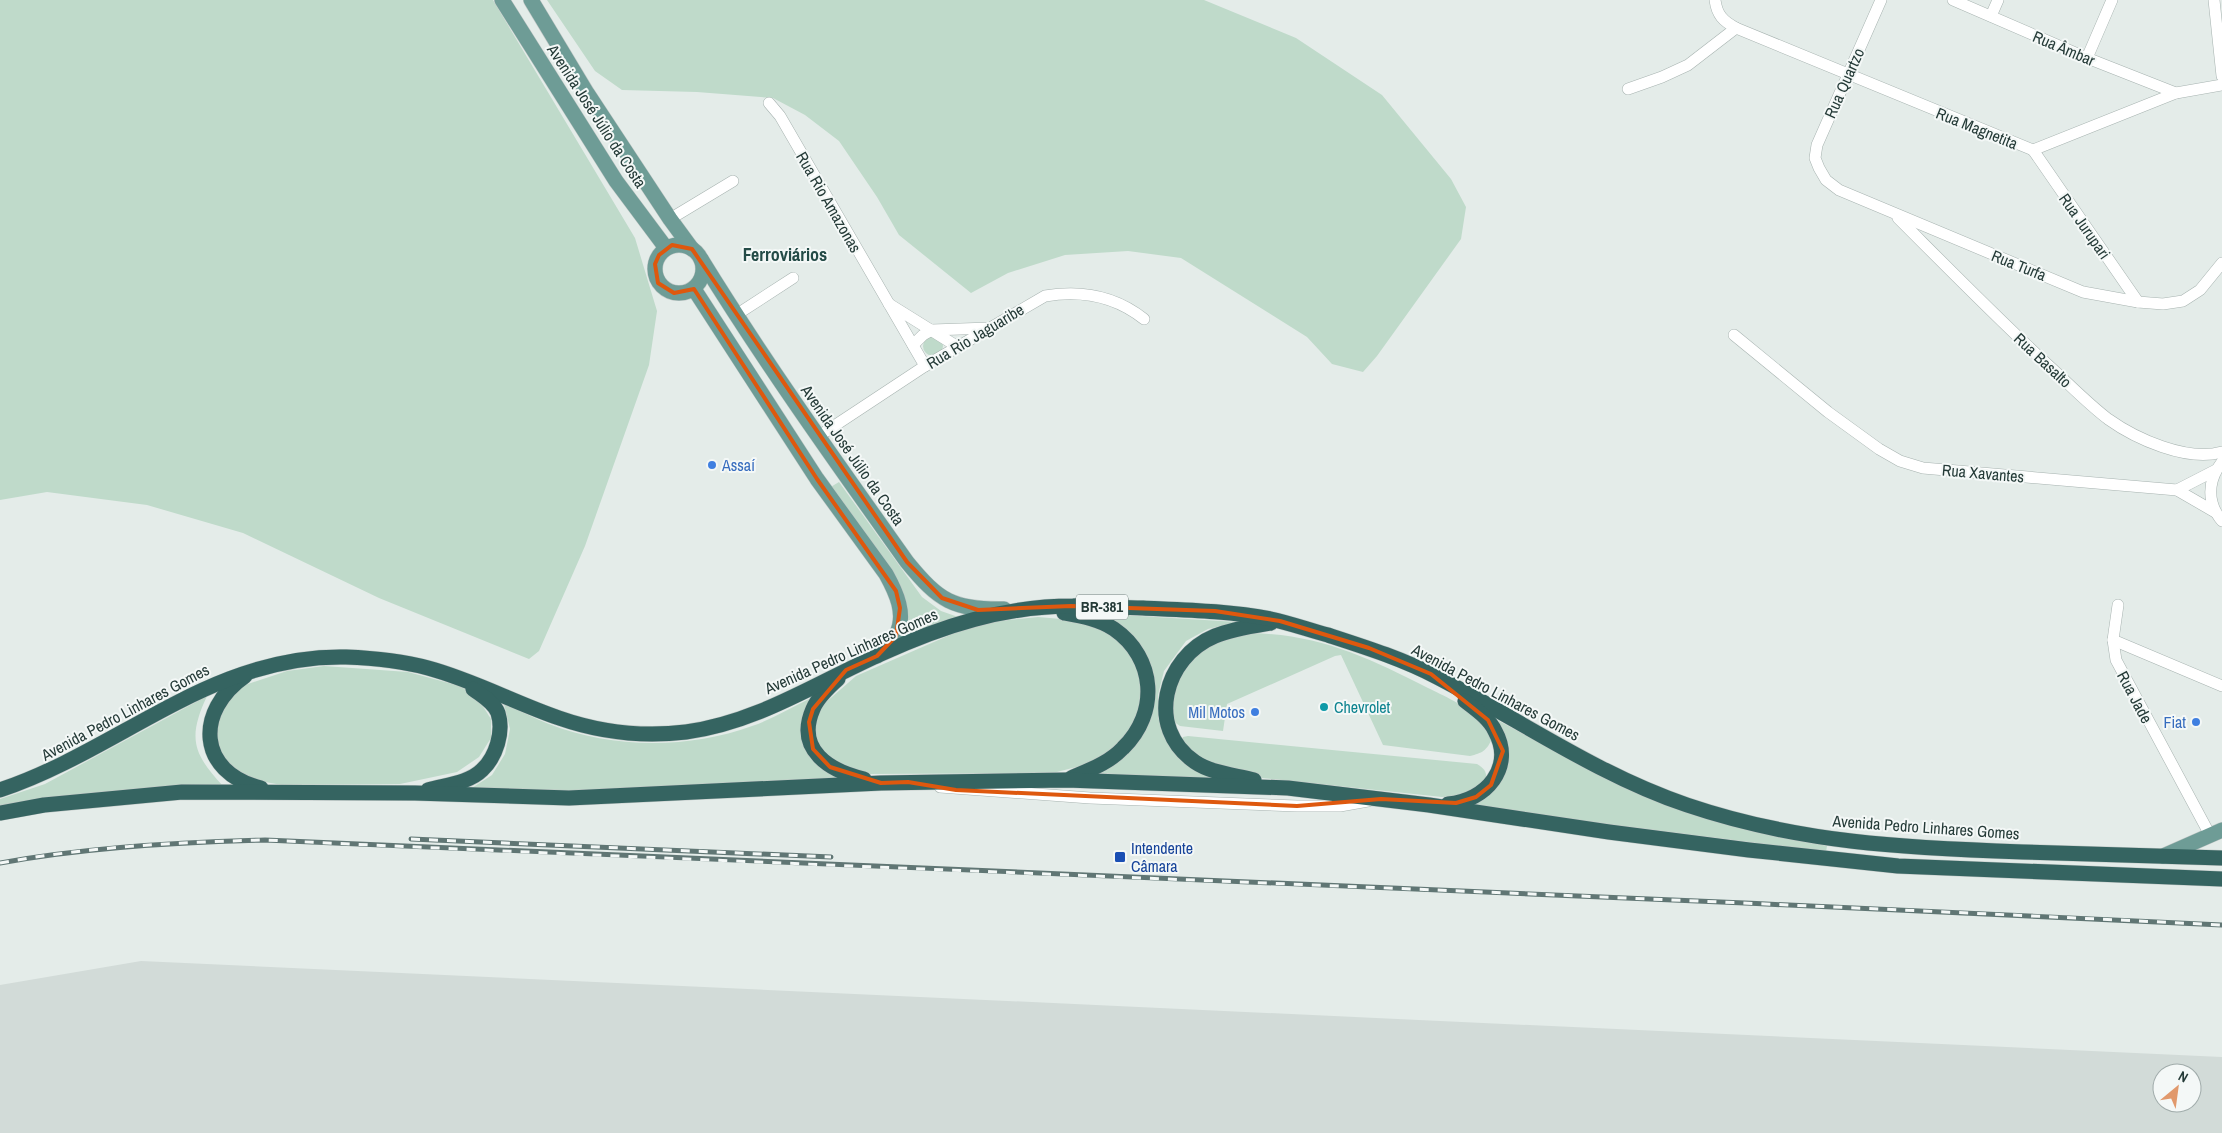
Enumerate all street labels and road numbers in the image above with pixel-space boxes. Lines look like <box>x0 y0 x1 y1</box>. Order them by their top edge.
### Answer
street label: Rua Âmbar <box>2029 25 2099 71</box>
street label: Avenida José Júlio da Costa <box>542 39 652 193</box>
street label: Rua Quartzo <box>1819 45 1869 121</box>
street label: Rua Magnetita <box>1933 102 2022 155</box>
street label: Rua Rio Amazonas <box>791 148 867 256</box>
street label: Rua Jurupari <box>2054 189 2116 263</box>
street label: Rua Turfa <box>1988 244 2050 286</box>
street label: Rua Rio Jaguaribe <box>922 298 1028 374</box>
street label: Rua Basalto <box>2009 328 2077 392</box>
street label: Avenida José Júlio da Costa <box>796 380 910 530</box>
street label: Rua Xavantes <box>1941 458 2025 488</box>
road number: BR-381 <box>1076 594 1128 620</box>
street label: Avenida Pedro Linhares Gomes <box>760 603 941 700</box>
street label: Avenida Pedro Linhares Gomes <box>1407 638 1584 746</box>
street label: Avenida Pedro Linhares Gomes <box>36 658 213 766</box>
street label: Rua Jade <box>2112 667 2158 727</box>
street label: Avenida Pedro Linhares Gomes <box>1831 809 2020 845</box>

